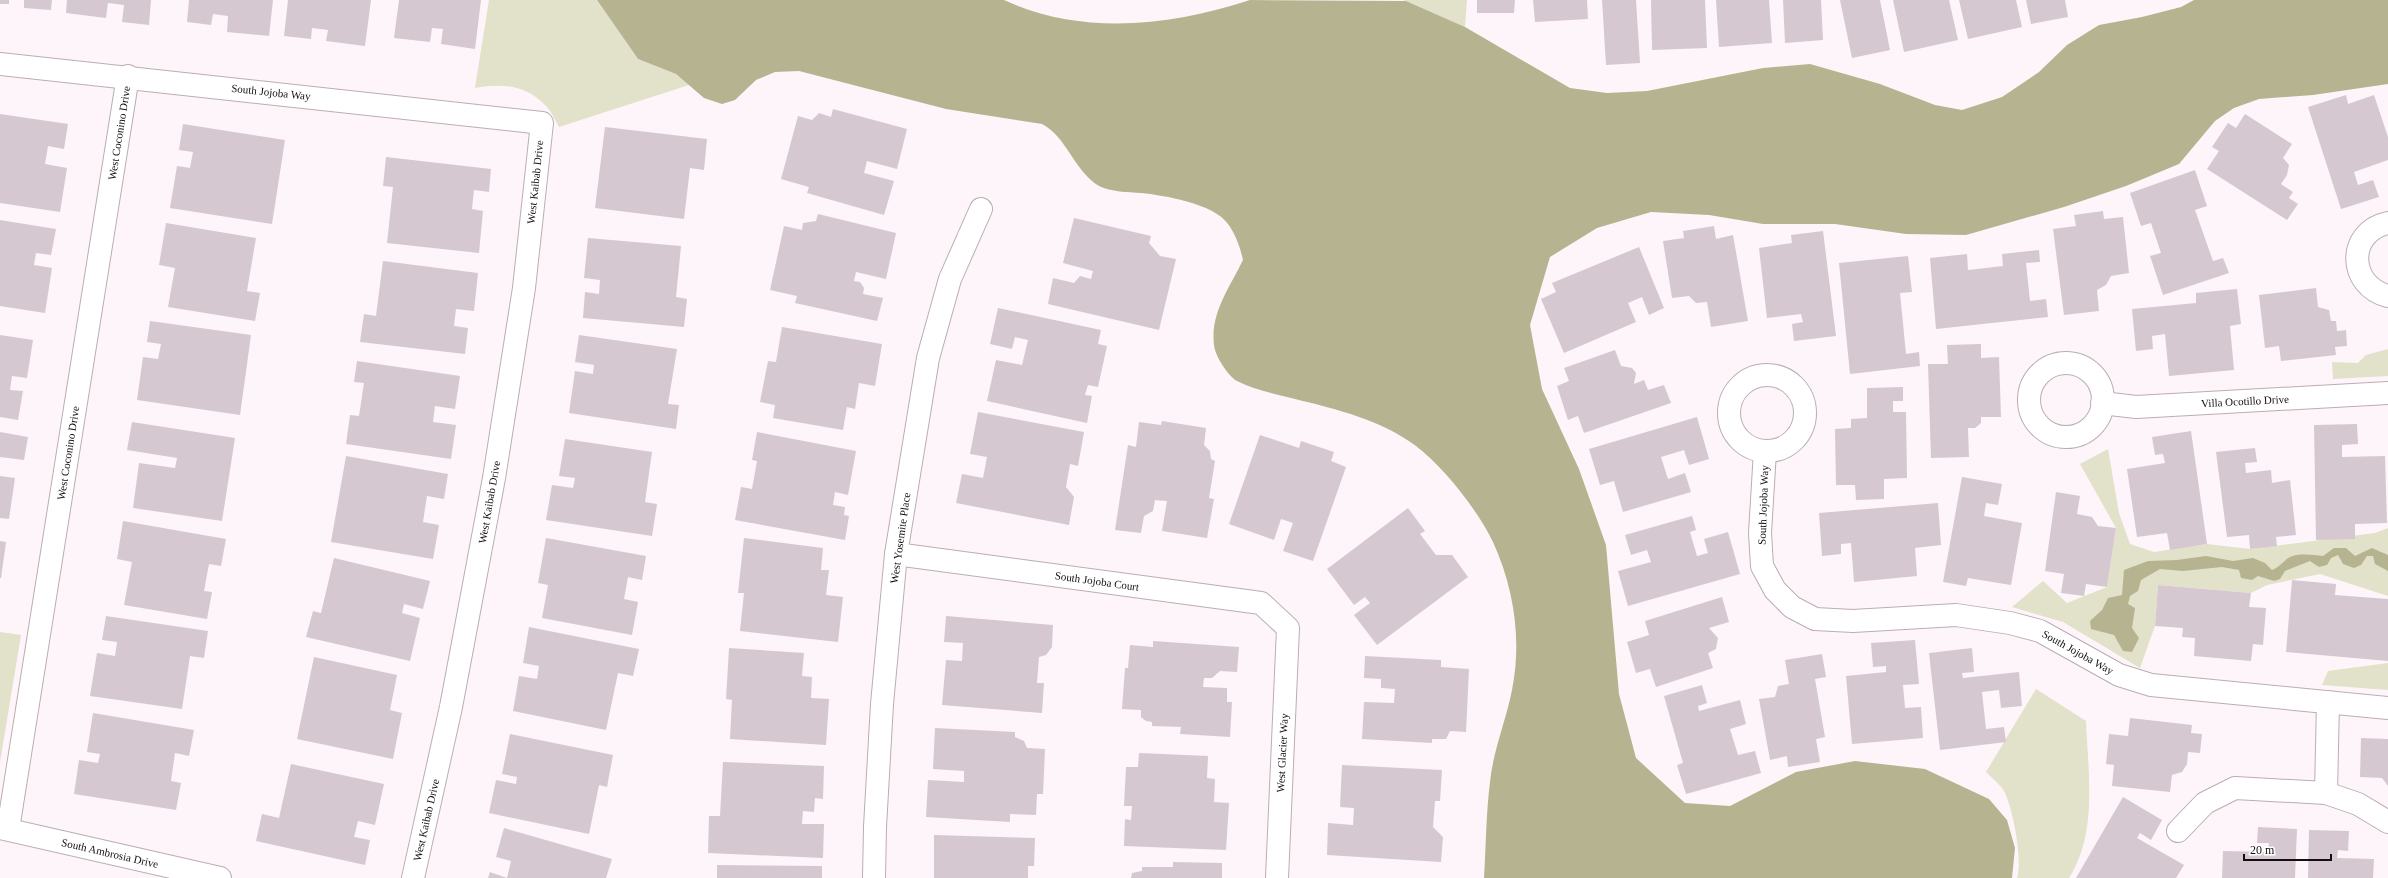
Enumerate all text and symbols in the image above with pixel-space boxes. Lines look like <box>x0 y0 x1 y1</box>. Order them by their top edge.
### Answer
street label: South Jojoba Way <box>231 82 312 102</box>
street label: West Coconino Drive <box>106 85 132 181</box>
street label: West Kaibab Drive <box>525 139 545 224</box>
street label: Villa Ocotillo Drive <box>2201 393 2289 409</box>
street label: West Coconino Drive <box>55 405 81 501</box>
street label: West Kaibab Drive <box>476 459 502 544</box>
street label: South Jojoba Way <box>1756 465 1770 545</box>
street label: West Yosemite Place <box>888 492 912 584</box>
street label: South Jojoba Court <box>1054 569 1140 593</box>
street label: South Jojoba Way <box>2040 627 2116 677</box>
street label: West Glacier Way <box>1274 713 1290 793</box>
street label: West Kaibab Drive <box>411 778 441 862</box>
street label: South Ambrosia Drive <box>60 836 160 870</box>
scale bar <box>2244 836 2331 862</box>
text: 20 m <box>2250 843 2275 857</box>

